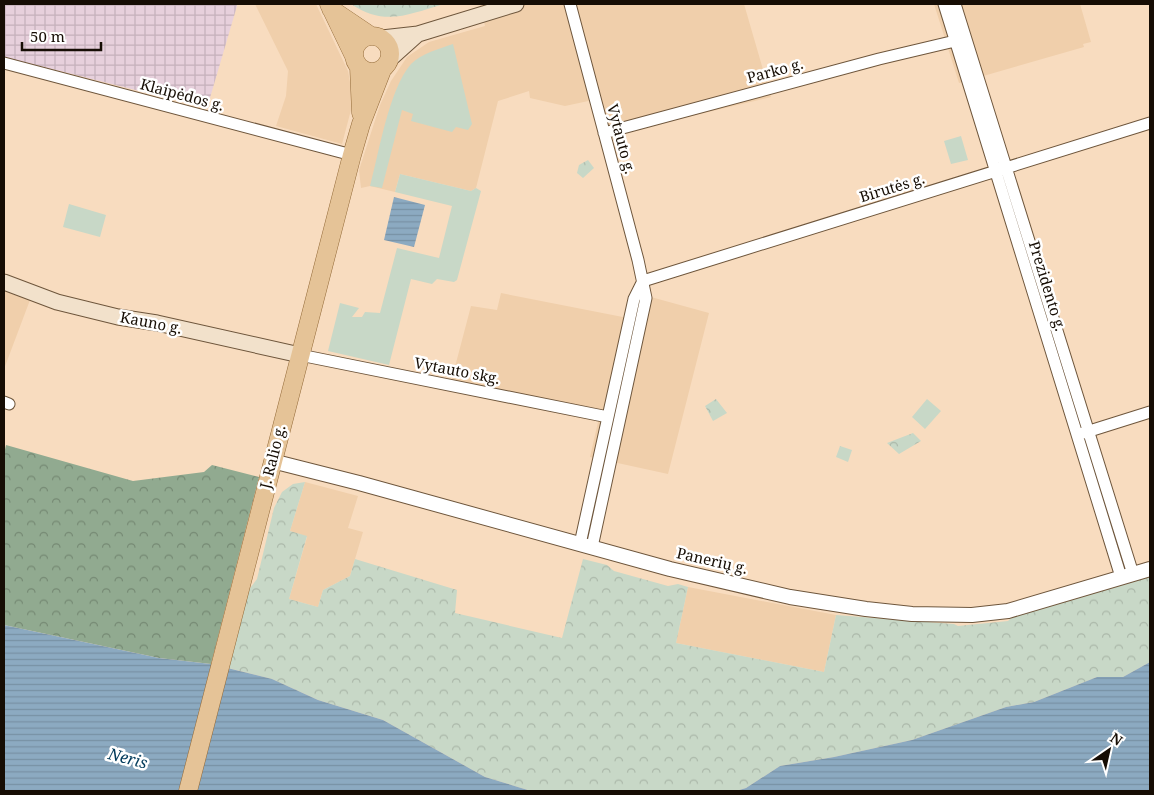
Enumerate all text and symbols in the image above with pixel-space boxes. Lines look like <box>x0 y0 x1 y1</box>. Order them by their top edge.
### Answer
scale bar <box>22 20 101 52</box>
text: 50 m <box>30 26 65 46</box>
street label: Parko g. <box>744 53 805 87</box>
street label: Klaipėdos g. <box>138 73 226 115</box>
street label: Vytauto g. <box>603 102 641 176</box>
street label: Birutės g. <box>857 168 927 206</box>
street label: Prezidento g. <box>1025 238 1071 333</box>
street label: Kauno g. <box>119 306 184 338</box>
street label: Vytauto skg. <box>413 352 502 388</box>
street label: J. Ralio g. <box>254 423 290 492</box>
street label: Panerių g. <box>675 542 750 578</box>
north arrow <box>1084 725 1134 775</box>
text: N <box>1107 728 1126 750</box>
water label: Neris <box>105 742 150 774</box>

